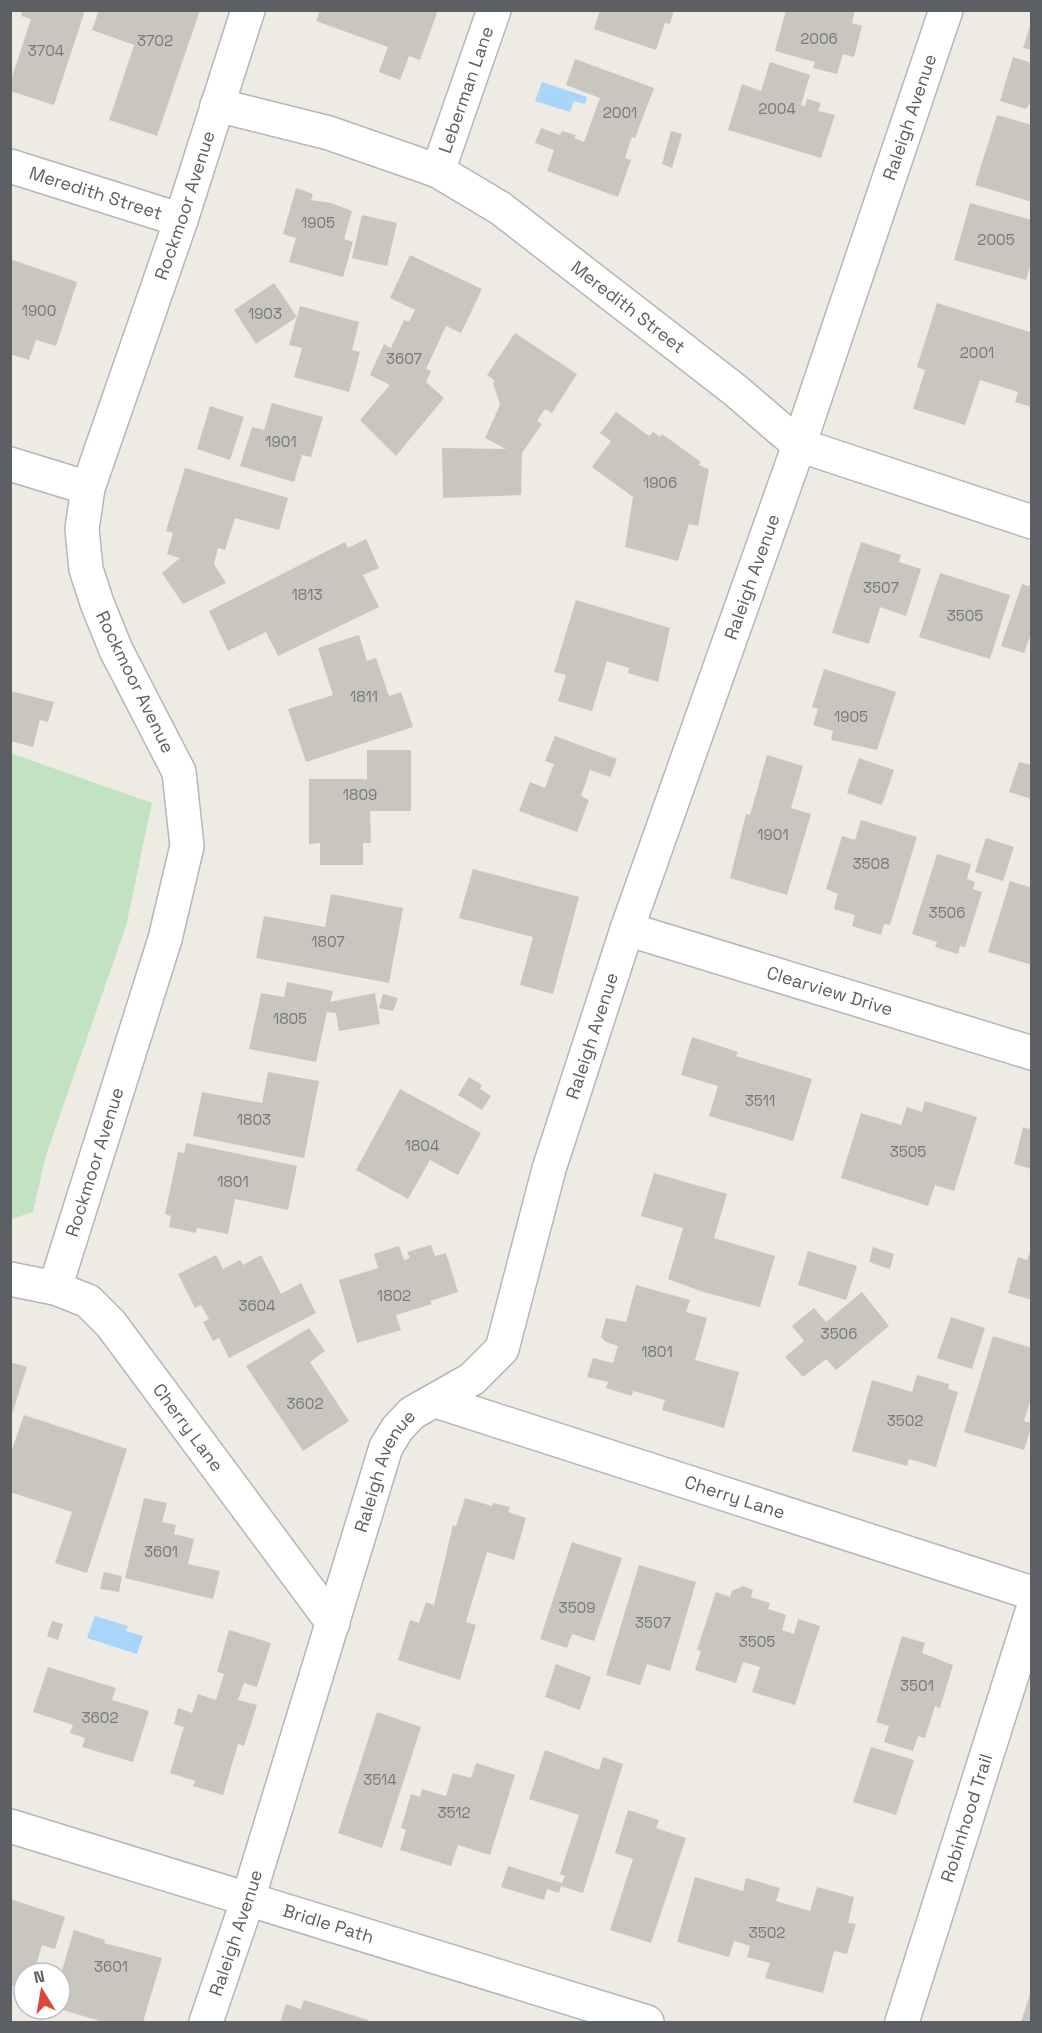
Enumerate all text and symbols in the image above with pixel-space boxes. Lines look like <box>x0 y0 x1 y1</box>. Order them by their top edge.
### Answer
street label: Leberman Lane <box>433 23 498 156</box>
house number: 2006 <box>800 29 838 48</box>
house number: 3702 <box>137 31 173 50</box>
house number: 3704 <box>28 41 64 60</box>
street label: Raleigh Avenue <box>877 51 941 183</box>
house number: 2004 <box>758 99 796 118</box>
house number: 2001 <box>603 103 637 122</box>
street label: Rockmoor Avenue <box>149 128 220 283</box>
street label: Meredith Street <box>27 161 165 224</box>
house number: 1905 <box>301 213 335 232</box>
house number: 2005 <box>977 230 1015 249</box>
street label: Meredith Street <box>567 255 690 358</box>
house number: 1900 <box>22 301 56 320</box>
house number: 1903 <box>248 304 282 323</box>
house number: 2001 <box>960 343 994 362</box>
house number: 3607 <box>386 349 422 368</box>
house number: 1901 <box>265 432 297 451</box>
house number: 1906 <box>643 473 677 492</box>
street label: Raleigh Avenue <box>719 511 785 643</box>
house number: 3507 <box>863 578 899 597</box>
house number: 1813 <box>292 585 322 604</box>
house number: 3505 <box>947 606 983 625</box>
street label: Rockmoor Avenue <box>91 607 180 757</box>
house number: 1811 <box>350 687 378 706</box>
house number: 1905 <box>834 707 868 726</box>
house number: 1809 <box>343 785 377 804</box>
house number: 1901 <box>757 825 789 844</box>
house number: 3508 <box>852 854 890 873</box>
house number: 3506 <box>929 903 965 922</box>
house number: 1807 <box>311 932 345 951</box>
street label: Clearview Drive <box>764 960 896 1021</box>
street label: Raleigh Avenue <box>560 969 623 1102</box>
house number: 1805 <box>273 1009 307 1028</box>
street label: Rockmoor Avenue <box>60 1084 129 1240</box>
house number: 3511 <box>745 1091 775 1110</box>
house number: 1803 <box>237 1110 271 1129</box>
house number: 1804 <box>405 1136 439 1155</box>
house number: 3505 <box>890 1142 926 1161</box>
house number: 1801 <box>217 1172 249 1191</box>
house number: 1802 <box>377 1286 411 1305</box>
house number: 3604 <box>238 1296 276 1315</box>
house number: 3506 <box>821 1324 857 1343</box>
house number: 1801 <box>641 1342 673 1361</box>
street label: Cherry Lane <box>148 1379 229 1476</box>
house number: 3602 <box>287 1394 323 1413</box>
street label: Raleigh Avenue <box>349 1405 420 1535</box>
house number: 3502 <box>887 1411 923 1430</box>
street label: Cherry Lane <box>682 1470 788 1524</box>
house number: 3601 <box>144 1542 178 1561</box>
house number: 3509 <box>559 1598 595 1617</box>
house number: 3507 <box>635 1613 671 1632</box>
house number: 3505 <box>739 1632 775 1651</box>
house number: 3501 <box>900 1676 934 1695</box>
house number: 3602 <box>82 1708 118 1727</box>
street label: Robinhood Trail <box>935 1751 997 1885</box>
house number: 3514 <box>363 1770 397 1789</box>
house number: 3512 <box>437 1803 471 1822</box>
street label: Raleigh Avenue <box>204 1867 267 1999</box>
street label: Bridle Path <box>280 1899 377 1948</box>
house number: 3502 <box>749 1923 785 1942</box>
house number: 3601 <box>94 1957 128 1976</box>
north arrow <box>12 1961 72 2021</box>
text: N <box>32 1965 47 1988</box>

